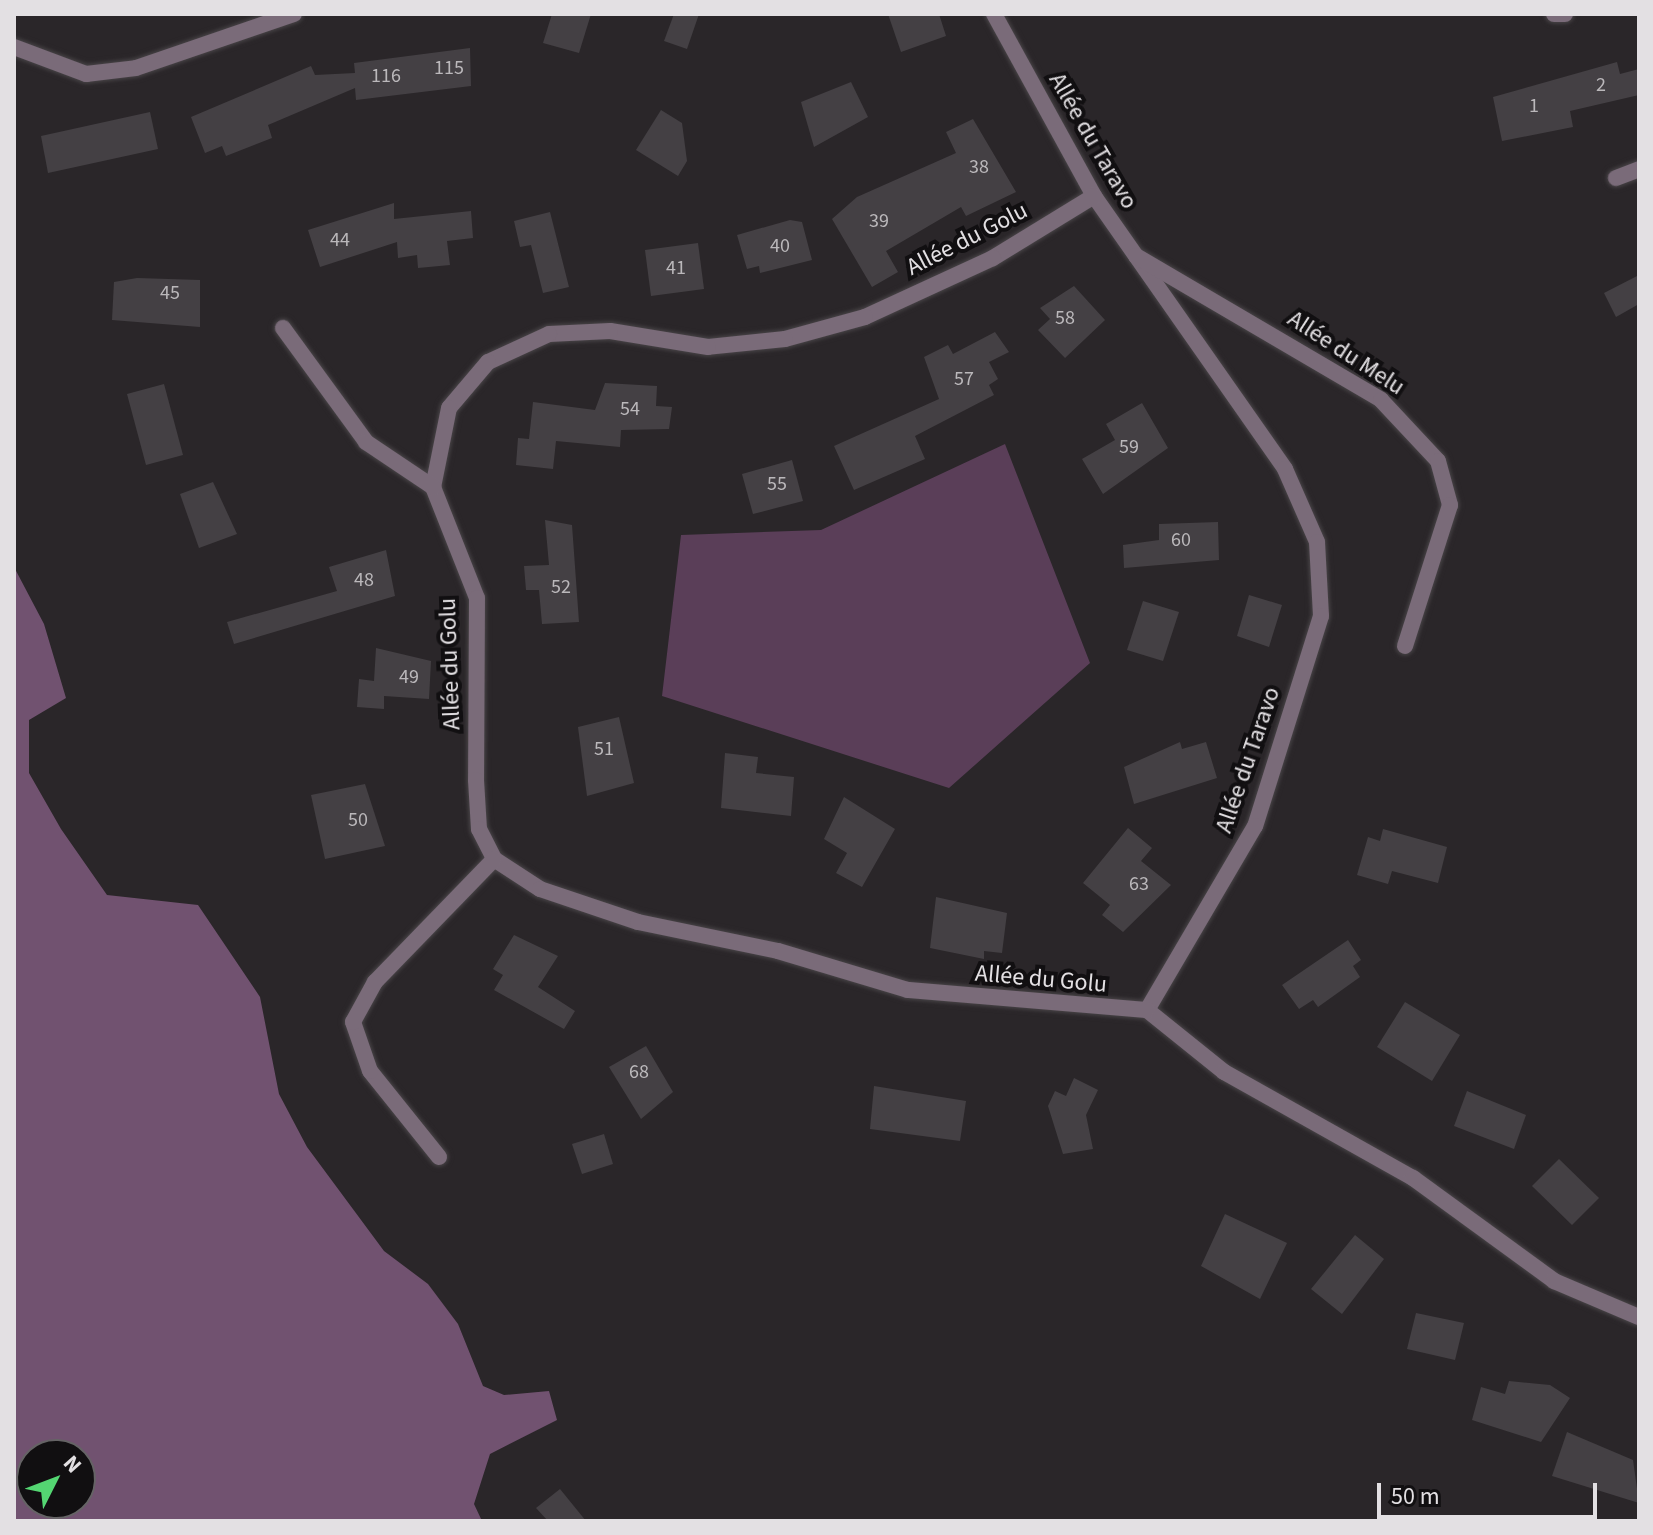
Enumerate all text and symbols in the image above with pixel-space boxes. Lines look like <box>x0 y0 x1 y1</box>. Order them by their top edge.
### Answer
house number: 115 <box>434 56 464 80</box>
house number: 116 <box>371 64 401 88</box>
street label: Allée du Taravo <box>1042 68 1144 214</box>
house number: 2 <box>1596 73 1606 97</box>
house number: 1 <box>1529 94 1539 118</box>
house number: 38 <box>969 155 989 179</box>
street label: Allée du Golu <box>902 196 1032 282</box>
house number: 39 <box>869 209 889 233</box>
house number: 44 <box>330 228 350 252</box>
house number: 40 <box>770 234 790 258</box>
house number: 41 <box>666 256 686 280</box>
house number: 45 <box>160 281 180 305</box>
street label: Allée du Melu <box>1282 305 1410 401</box>
house number: 58 <box>1055 306 1075 330</box>
house number: 57 <box>954 367 974 391</box>
house number: 54 <box>620 397 640 421</box>
house number: 59 <box>1119 435 1139 459</box>
house number: 55 <box>767 472 787 496</box>
house number: 60 <box>1171 528 1191 552</box>
house number: 48 <box>354 568 374 592</box>
house number: 52 <box>551 575 571 599</box>
street label: Allée du Golu <box>433 598 467 730</box>
house number: 49 <box>399 665 419 689</box>
street label: Allée du Taravo <box>1210 683 1286 837</box>
house number: 51 <box>594 737 614 761</box>
house number: 50 <box>348 808 368 832</box>
house number: 63 <box>1129 872 1149 896</box>
street label: Allée du Golu <box>974 959 1108 999</box>
house number: 68 <box>629 1060 649 1084</box>
north arrow <box>16 1439 96 1519</box>
text: N <box>56 1448 89 1480</box>
scale bar <box>1381 1467 1601 1517</box>
text: 50 m <box>1391 1479 1440 1514</box>

